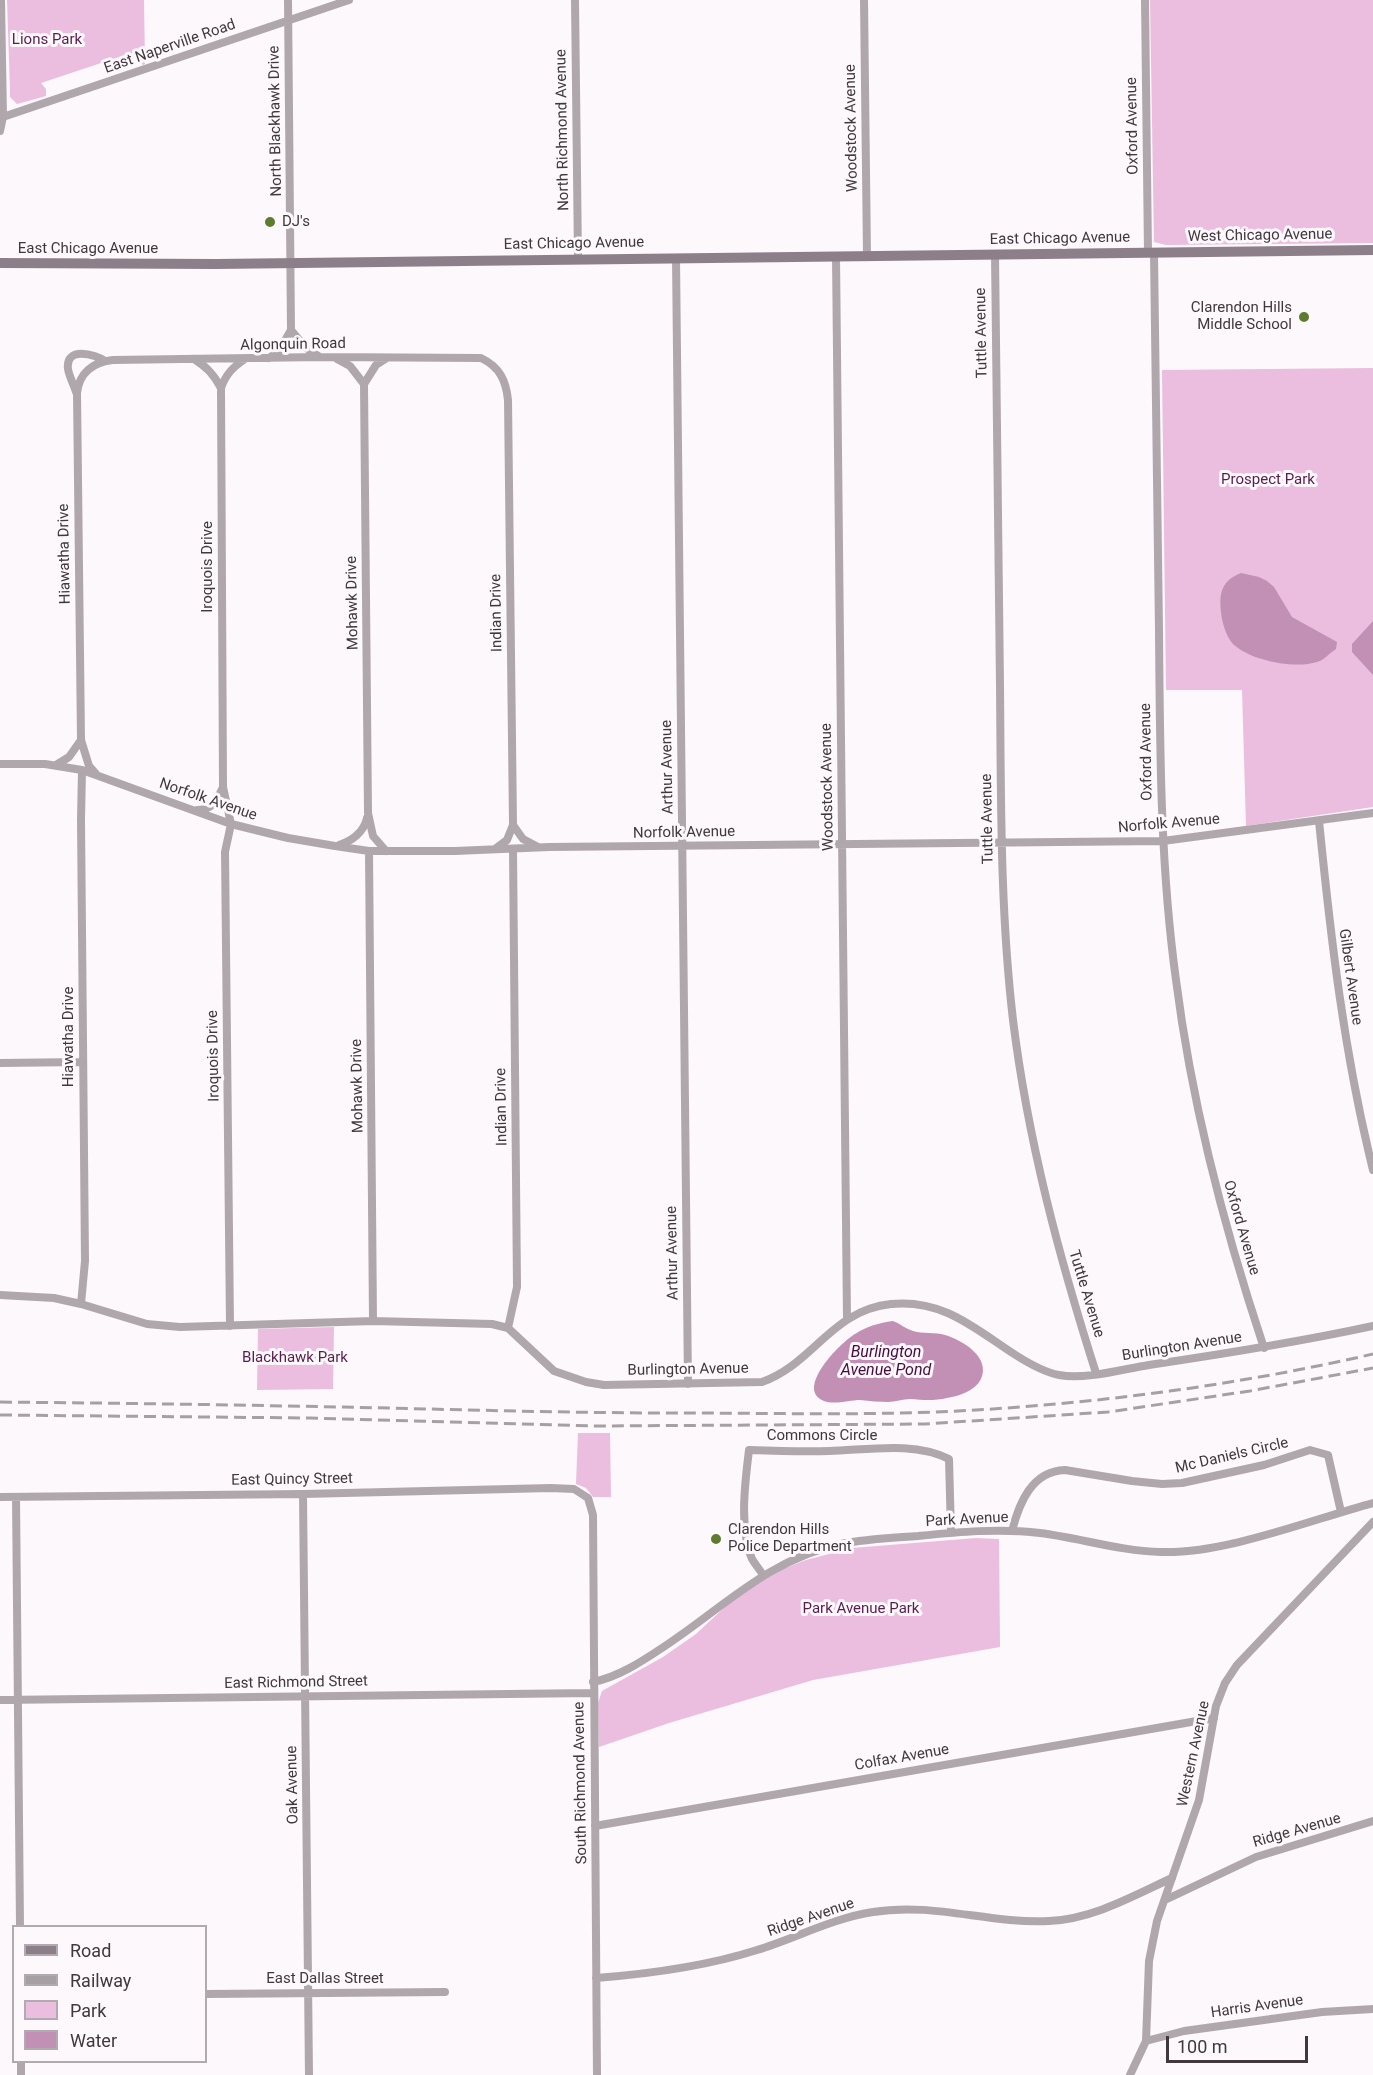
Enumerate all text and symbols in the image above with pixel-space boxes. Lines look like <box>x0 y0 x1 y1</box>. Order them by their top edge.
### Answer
street label: East Naperville Road <box>102 16 238 78</box>
park label: Lions Park <box>12 31 82 49</box>
street label: North Blackhawk Drive <box>266 45 286 197</box>
street label: North Richmond Avenue <box>553 49 573 211</box>
street label: Woodstock Avenue <box>842 64 862 192</box>
street label: Oxford Avenue <box>1123 77 1143 175</box>
place label: DJ's <box>282 213 310 231</box>
marker: DJ's <box>263 215 277 229</box>
street label: West Chicago Avenue <box>1187 226 1333 246</box>
street label: East Chicago Avenue <box>990 229 1130 249</box>
street label: East Chicago Avenue <box>504 234 644 254</box>
street label: East Chicago Avenue <box>18 240 158 258</box>
street label: Tuttle Avenue <box>972 287 992 379</box>
place label: Clarendon Hills Middle School <box>1191 299 1292 334</box>
marker: Clarendon Hills Middle School <box>1297 310 1311 324</box>
street label: Algonquin Road <box>240 335 346 355</box>
park label: Prospect Park <box>1221 471 1315 489</box>
street label: Hiawatha Drive <box>55 504 75 604</box>
street label: Iroquois Drive <box>199 521 217 613</box>
street label: Mohawk Drive <box>343 556 363 650</box>
street label: Indian Drive <box>487 574 507 652</box>
street label: Oxford Avenue <box>1137 703 1157 801</box>
street label: Arthur Avenue <box>658 720 678 814</box>
street label: Woodstock Avenue <box>818 723 838 851</box>
street label: Tuttle Avenue <box>978 773 998 865</box>
street label: Norfolk Avenue <box>157 775 259 825</box>
street label: Norfolk Avenue <box>1117 811 1221 837</box>
street label: Norfolk Avenue <box>633 823 735 843</box>
street label: Gilbert Avenue <box>1334 928 1366 1026</box>
street label: Hiawatha Drive <box>60 987 78 1087</box>
street label: Iroquois Drive <box>204 1010 224 1102</box>
street label: Mohawk Drive <box>348 1039 368 1133</box>
street label: Indian Drive <box>492 1068 512 1146</box>
street label: Oxford Avenue <box>1219 1179 1263 1277</box>
street label: Arthur Avenue <box>663 1206 683 1300</box>
street label: Tuttle Avenue <box>1064 1248 1108 1340</box>
street label: Burlington Avenue <box>1121 1329 1243 1365</box>
water label: Burlington Avenue Pond <box>841 1343 931 1381</box>
park label: Blackhawk Park <box>242 1349 348 1367</box>
street label: Burlington Avenue <box>627 1360 749 1380</box>
street label: Commons Circle <box>767 1427 877 1445</box>
street label: Mc Daniels Circle <box>1174 1434 1290 1478</box>
street label: East Quincy Street <box>231 1470 353 1490</box>
street label: Park Avenue <box>925 1509 1009 1531</box>
place label: Clarendon Hills Police Department <box>728 1521 852 1556</box>
marker: Clarendon Hills Police Department <box>709 1532 723 1546</box>
park label: Park Avenue Park <box>803 1600 919 1618</box>
street label: East Richmond Street <box>224 1673 368 1693</box>
street label: Western Avenue <box>1174 1699 1214 1809</box>
street label: South Richmond Avenue <box>571 1701 591 1865</box>
street label: Colfax Avenue <box>853 1741 951 1775</box>
street label: Oak Avenue <box>283 1745 303 1825</box>
street label: Ridge Avenue <box>1251 1810 1343 1852</box>
street label: Ridge Avenue <box>765 1895 857 1941</box>
legend <box>12 1925 207 2063</box>
text: Road <box>70 1940 111 1961</box>
text: Railway <box>70 1970 131 1991</box>
street label: East Dallas Street <box>266 1970 384 1988</box>
street label: Harris Avenue <box>1210 1992 1304 2022</box>
text: Park <box>70 2000 106 2021</box>
scale bar <box>1169 2024 1312 2062</box>
text: Water <box>70 2030 117 2051</box>
text: 100 m <box>1177 2036 1228 2057</box>

